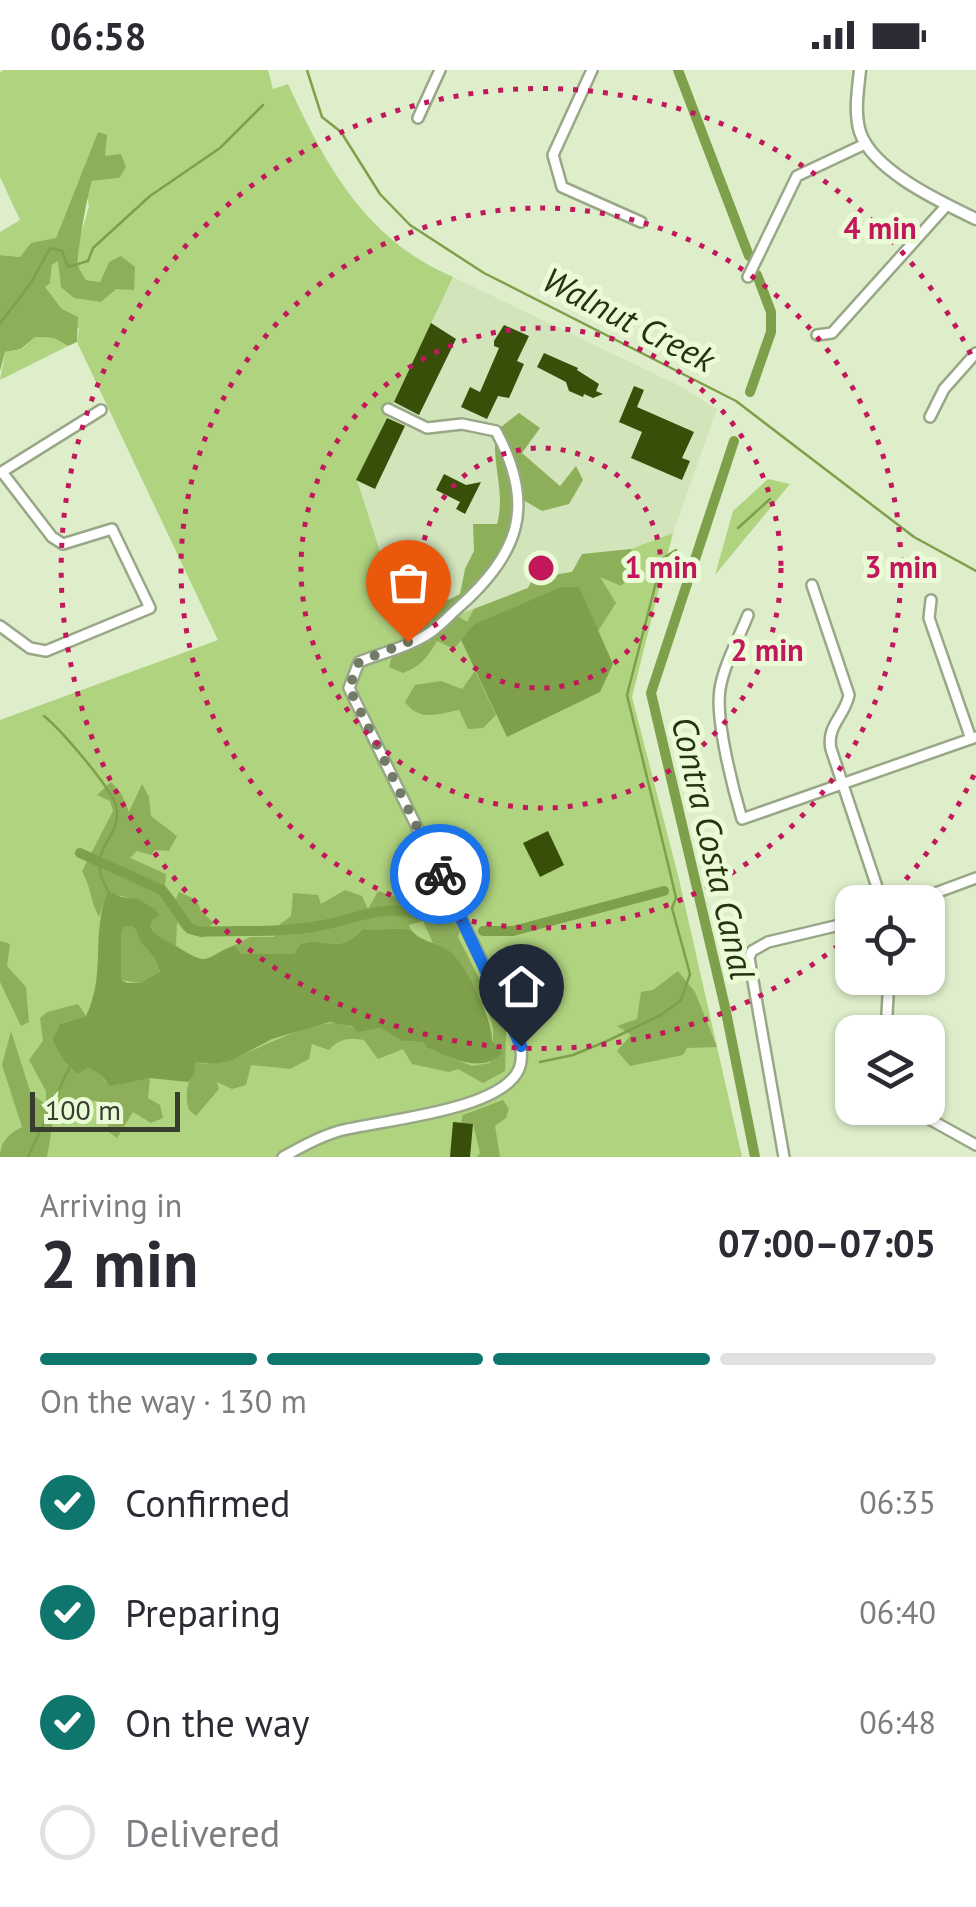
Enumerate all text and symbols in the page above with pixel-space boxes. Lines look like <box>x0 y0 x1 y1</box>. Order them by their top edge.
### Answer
text: 06:58 <box>50 11 146 60</box>
text: 4 min <box>843 208 917 247</box>
water label: Walnut Creek <box>535 256 724 383</box>
pin <box>366 540 451 643</box>
text: 1 min <box>624 547 698 586</box>
text: 3 min <box>864 547 938 586</box>
centre of rings <box>523 550 559 586</box>
icon: bag <box>381 555 436 610</box>
text: 2 min <box>730 630 804 669</box>
water label: Contra Costa Canal <box>661 712 767 984</box>
courier <box>390 824 490 924</box>
icon: bike <box>413 847 468 902</box>
map controls <box>835 885 945 1125</box>
button: locate <box>835 885 945 995</box>
pin <box>479 944 564 1047</box>
icon: home <box>494 959 549 1014</box>
button: layers <box>835 1015 945 1125</box>
scale bar <box>30 1087 180 1132</box>
text: 100 m <box>45 1091 121 1128</box>
text: Arriving in <box>40 1184 182 1226</box>
text: 07:00–07:05 <box>718 1218 936 1267</box>
text: 2 min <box>40 1221 199 1305</box>
text: On the way · 130 m <box>40 1380 307 1422</box>
icon: check <box>40 1475 95 1530</box>
text: Confirmed <box>125 1478 291 1527</box>
text: 06:35 <box>859 1481 936 1523</box>
icon: check <box>40 1585 95 1640</box>
text: Preparing <box>125 1588 281 1637</box>
text: 06:40 <box>859 1591 936 1633</box>
icon: check <box>40 1695 95 1750</box>
text: On the way <box>125 1698 310 1747</box>
text: 06:48 <box>859 1701 936 1743</box>
text: Delivered <box>125 1808 280 1857</box>

